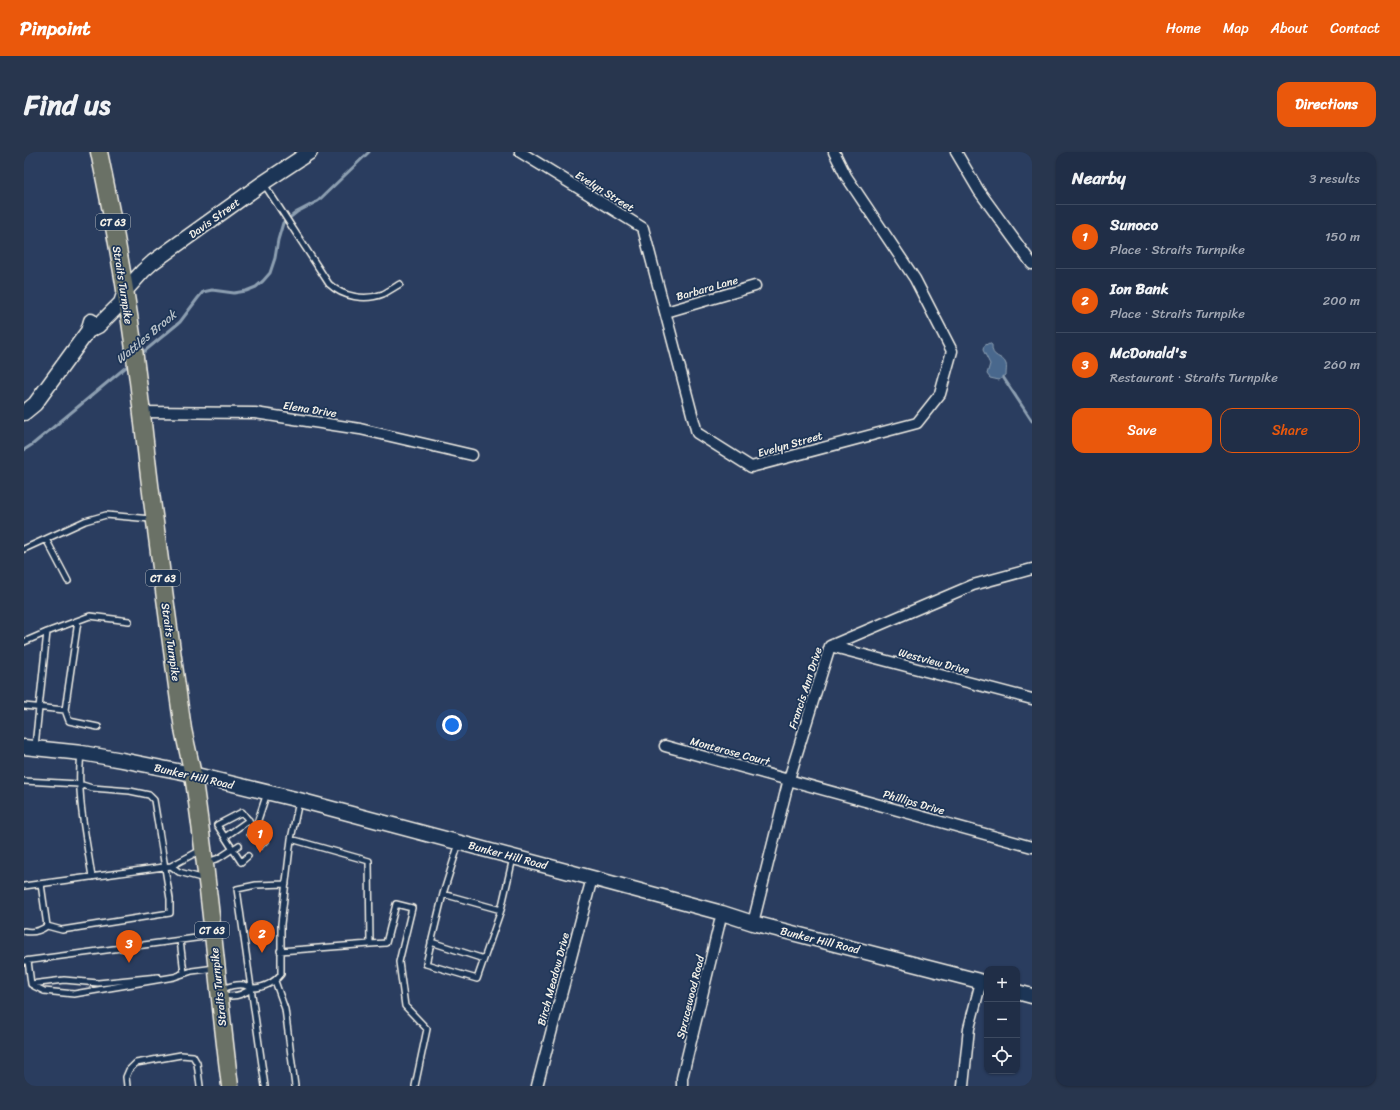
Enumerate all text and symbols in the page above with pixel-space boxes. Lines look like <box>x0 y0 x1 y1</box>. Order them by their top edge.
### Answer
text: Pinpoint <box>20 12 91 45</box>
text: Home <box>1166 16 1201 41</box>
text: Map <box>1223 16 1249 41</box>
text: About <box>1271 16 1308 41</box>
text: Contact <box>1330 16 1380 41</box>
text: Find us <box>24 80 111 129</box>
button: Directions <box>1277 82 1376 127</box>
text: Nearby <box>1072 163 1126 193</box>
street label: Evelyn Street <box>571 166 638 217</box>
text: 3 results <box>1309 167 1360 190</box>
street label: Davis Street <box>185 193 244 244</box>
text: Sunoco <box>1110 212 1158 238</box>
road number: CT 63 <box>96 214 130 230</box>
text: 1 <box>1082 225 1088 248</box>
text: 150 m <box>1325 225 1360 248</box>
text: Place · Straits Turnpike <box>1110 238 1245 261</box>
street label: Straits Turnpike <box>107 245 138 326</box>
street label: Barbara Lane <box>674 271 741 306</box>
text: Ion Bank <box>1110 276 1169 302</box>
text: 2 <box>1081 289 1089 312</box>
text: 200 m <box>1323 289 1360 312</box>
text: Place · Straits Turnpike <box>1110 302 1245 325</box>
water label: Wattles Brook <box>110 304 183 369</box>
text: McDonald's <box>1110 340 1187 366</box>
text: 3 <box>1081 353 1089 376</box>
text: 260 m <box>1324 353 1360 376</box>
text: Restaurant · Straits Turnpike <box>1110 366 1278 389</box>
street label: Elena Drive <box>282 396 338 423</box>
button: Save <box>1072 408 1212 453</box>
button: Share <box>1220 408 1360 453</box>
street label: Evelyn Street <box>755 426 825 463</box>
road number: CT 63 <box>146 570 180 586</box>
street label: Straits Turnpike <box>156 602 185 683</box>
street label: Westview Drive <box>896 643 972 680</box>
street label: Francis Ann Drive <box>783 644 828 732</box>
your location <box>442 715 462 735</box>
street label: Monterose Court <box>688 732 772 771</box>
street label: Bunker Hill Road <box>152 758 237 795</box>
street label: Phillips Drive <box>881 785 947 820</box>
pin: 1 <box>247 820 273 853</box>
street label: Bunker Hill Road <box>466 836 551 875</box>
pin: 2 <box>249 920 275 953</box>
street label: Bunker Hill Road <box>778 921 863 960</box>
road number: CT 63 <box>195 922 229 938</box>
pin: 3 <box>116 930 142 963</box>
street label: Birch Meadow Drive <box>532 930 575 1028</box>
street label: Straits Turnpike <box>205 946 232 1027</box>
street label: Sprucewood Road <box>671 952 710 1041</box>
map controls <box>984 966 1020 1074</box>
button: + <box>984 966 1020 1002</box>
button: − <box>984 1002 1020 1038</box>
button: locate <box>984 1038 1020 1074</box>

